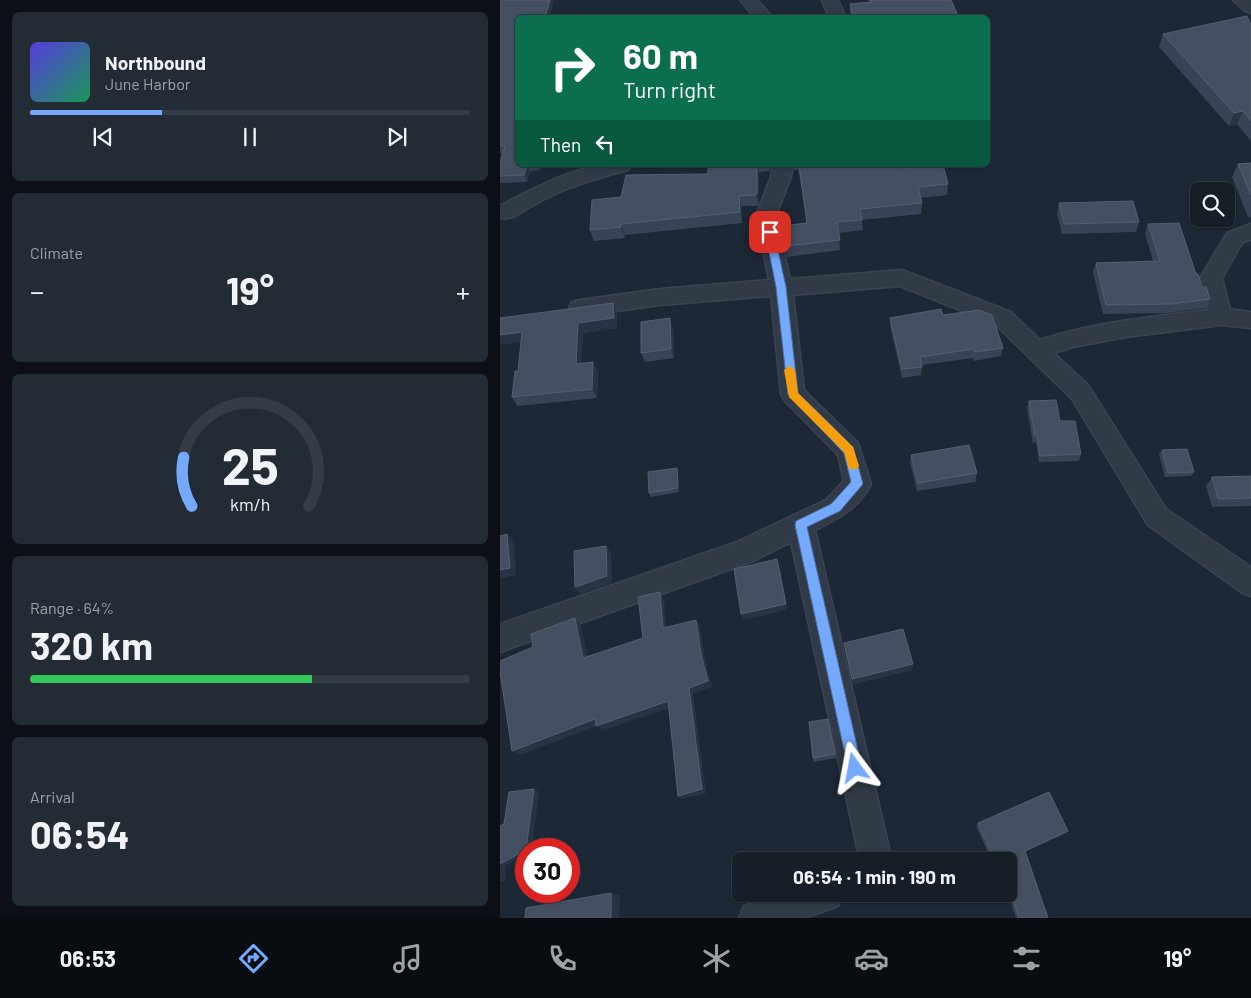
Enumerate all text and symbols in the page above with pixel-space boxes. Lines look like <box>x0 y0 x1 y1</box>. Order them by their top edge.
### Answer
text: 60 m <box>623 34 698 76</box>
icon: right <box>540 35 605 100</box>
text: Northbound <box>105 51 206 74</box>
text: June Harbor <box>105 74 191 93</box>
text: Turn right <box>623 76 716 102</box>
icon: previous <box>89 123 117 151</box>
icon: pause <box>236 123 264 151</box>
icon: next <box>383 123 411 151</box>
icon: left <box>591 130 619 158</box>
text: Then <box>540 133 581 156</box>
map controls <box>1190 182 1235 227</box>
button: search <box>1190 182 1235 227</box>
pin <box>749 211 791 253</box>
icon: arrive <box>756 218 784 246</box>
text: Climate <box>30 243 83 262</box>
text: 19° <box>226 267 274 313</box>
text: − <box>30 274 44 308</box>
text: + <box>456 274 470 308</box>
text: 25 <box>221 433 279 495</box>
text: km/h <box>230 493 270 515</box>
text: Range · 64% <box>30 598 114 617</box>
text: 320 km <box>30 622 153 668</box>
position arrow <box>828 741 880 793</box>
text: Arrival <box>30 787 75 806</box>
text: 06:54 <box>30 811 129 857</box>
speed limit sign: 30 <box>515 838 580 903</box>
text: 06:54 · 1 min · 190 m <box>793 865 956 888</box>
icon: directions <box>236 941 271 976</box>
icon: music <box>390 941 425 976</box>
icon: phone <box>545 941 580 976</box>
icon: climate <box>699 941 734 976</box>
icon: car <box>854 941 889 976</box>
icon: filters <box>1009 941 1044 976</box>
text: 06:53 <box>60 945 116 971</box>
text: 19° <box>1163 945 1191 971</box>

